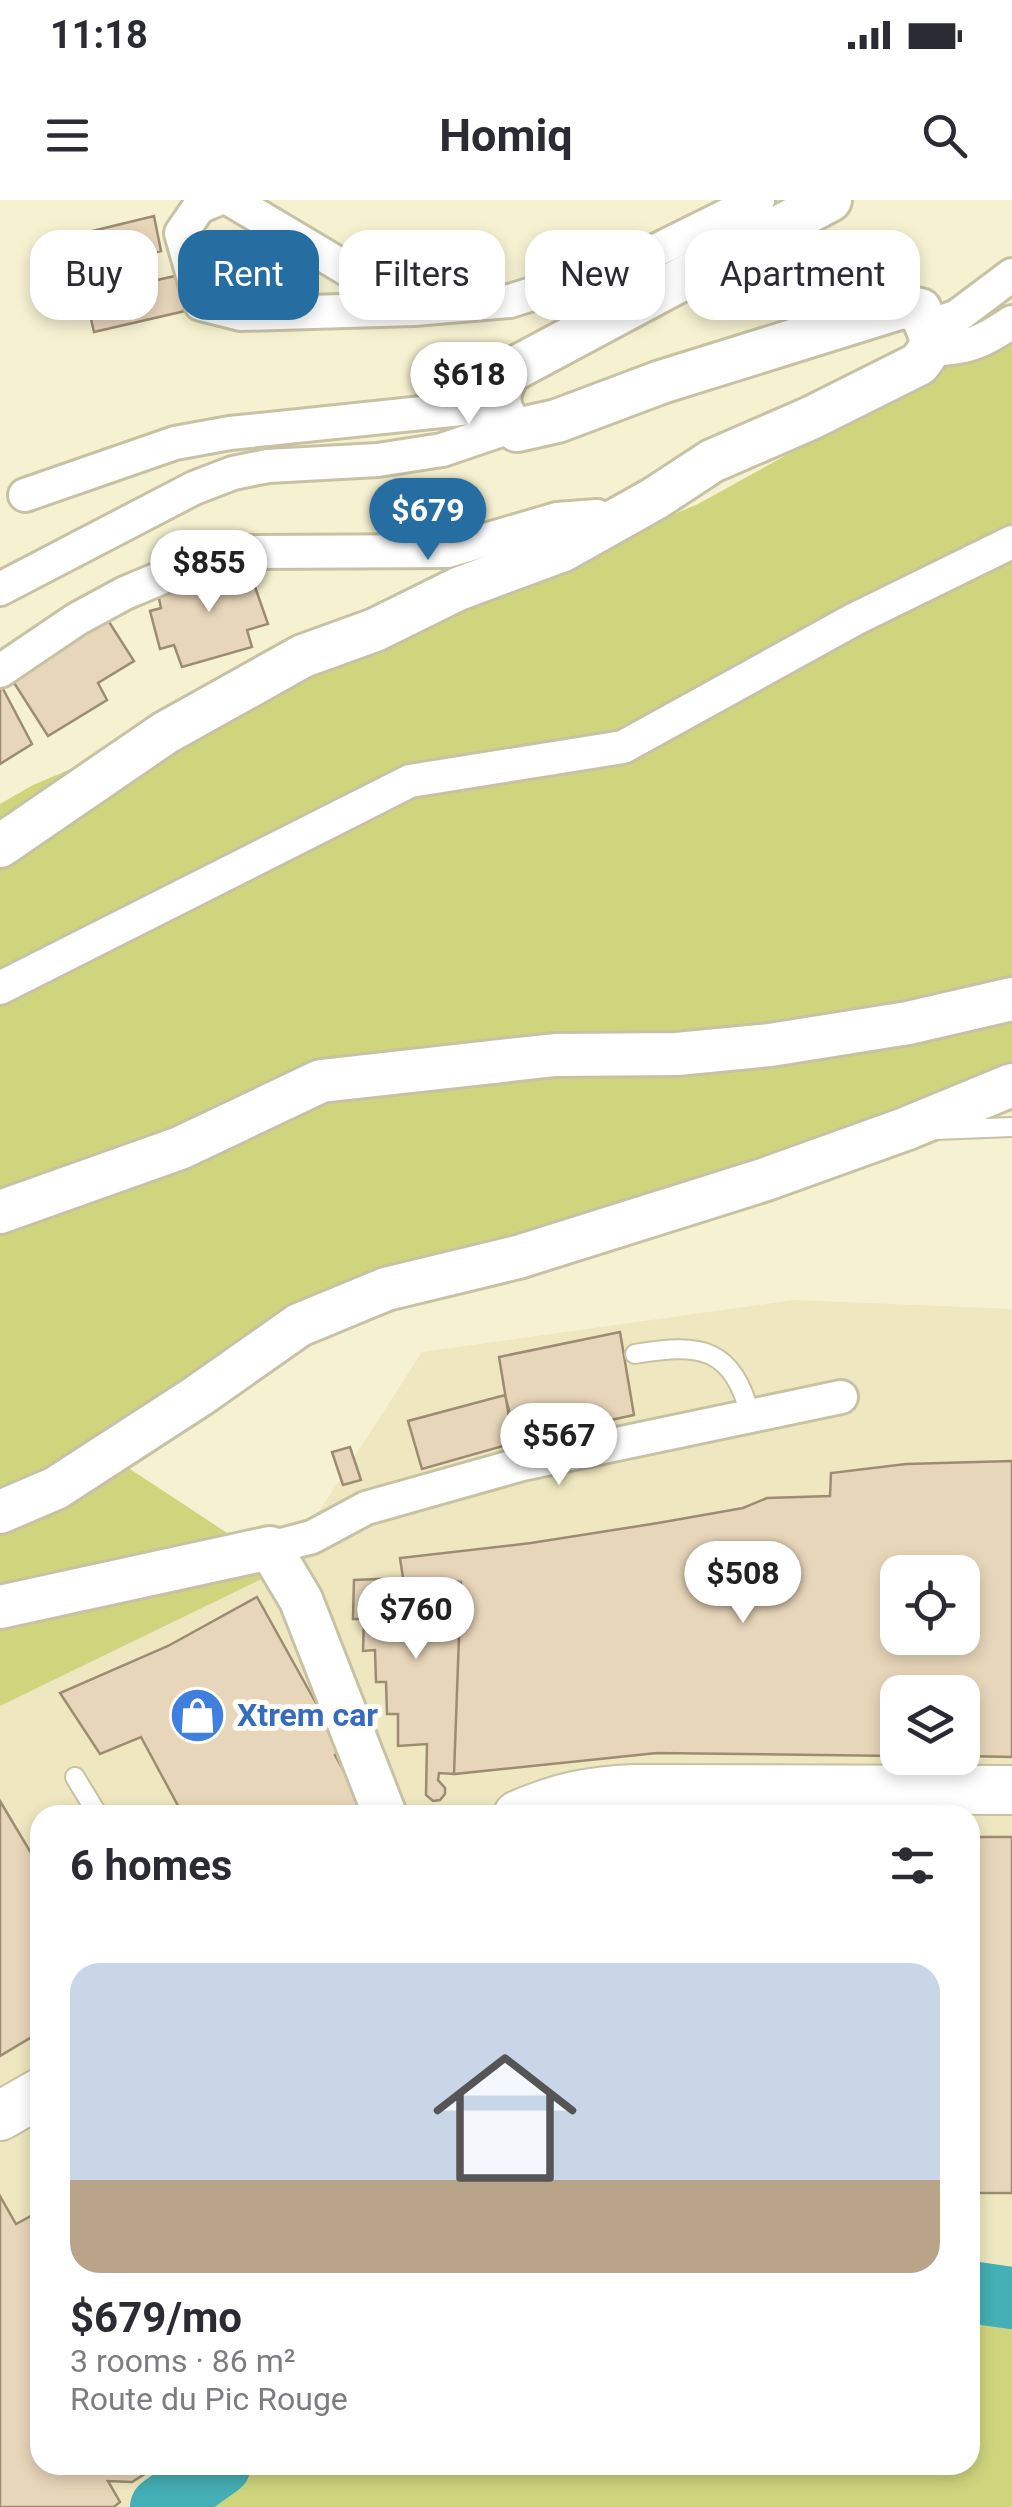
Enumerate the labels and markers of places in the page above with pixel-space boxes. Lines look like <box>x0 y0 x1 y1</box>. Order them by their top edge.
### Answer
pin: $618 <box>410 342 528 427</box>
pin: $679 <box>369 478 487 563</box>
pin: $855 <box>150 530 268 615</box>
pin: $567 <box>500 1403 618 1488</box>
pin: $508 <box>684 1541 802 1626</box>
pin: $760 <box>357 1577 475 1662</box>
shop icon: Xtrem car <box>168 1685 228 1745</box>
place label: Xtrem car <box>237 1696 378 1734</box>

